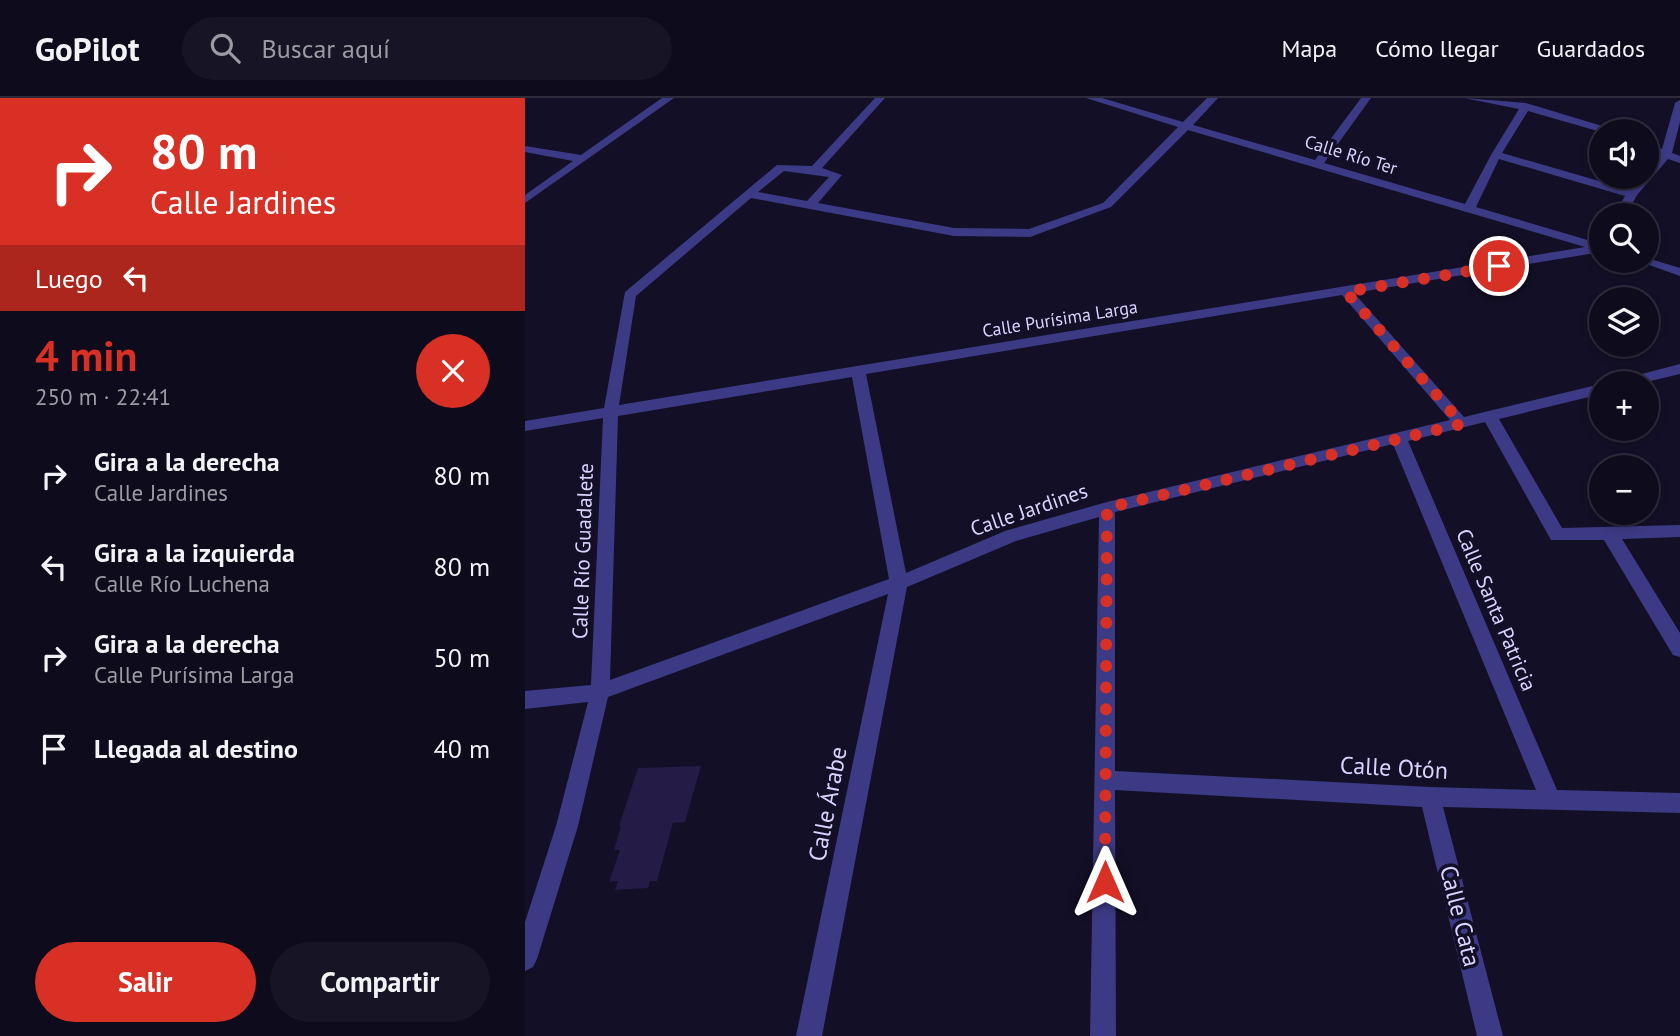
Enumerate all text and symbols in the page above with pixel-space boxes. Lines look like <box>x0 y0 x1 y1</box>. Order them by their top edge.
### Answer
search box <box>182 17 672 80</box>
text: GoPilot <box>35 27 140 70</box>
icon: search <box>206 29 244 67</box>
text: Buscar aquí <box>262 32 390 65</box>
text: Mapa <box>1281 33 1337 64</box>
text: Cómo llegar <box>1375 33 1499 64</box>
text: Guardados <box>1537 33 1645 64</box>
text: 80 m <box>150 119 257 183</box>
map controls <box>1589 119 1659 525</box>
button: sound <box>1589 119 1659 189</box>
icon: right <box>35 126 126 217</box>
street label: Calle Río Ter <box>1302 130 1400 179</box>
text: Calle Jardines <box>150 181 336 223</box>
button: search <box>1589 203 1659 273</box>
pin <box>1469 236 1529 296</box>
icon: arrive <box>1480 247 1518 285</box>
icon: left <box>117 259 155 297</box>
text: Luego <box>35 262 103 295</box>
button: layers <box>1589 287 1659 357</box>
street label: Calle Purísima Larga <box>981 295 1139 342</box>
text: 4 min <box>35 328 137 383</box>
button: close <box>416 334 490 408</box>
button: + <box>1589 371 1659 441</box>
text: 250 m · 22:41 <box>35 382 171 411</box>
text: Gira a la derecha <box>94 445 280 478</box>
button: − <box>1589 455 1659 525</box>
icon: right <box>35 457 73 495</box>
text: 80 m <box>434 459 490 492</box>
street label: Calle Río Guadalete <box>566 463 599 639</box>
street label: Calle Jardines <box>967 477 1091 542</box>
text: Calle Jardines <box>94 478 228 507</box>
street label: Calle Santa Patricia <box>1450 525 1543 695</box>
text: Gira a la izquierda <box>94 536 295 569</box>
icon: left <box>35 548 73 586</box>
text: 80 m <box>434 550 490 583</box>
text: Calle Río Luchena <box>94 569 270 598</box>
text: Gira a la derecha <box>94 627 280 660</box>
icon: right <box>35 639 73 677</box>
text: 50 m <box>434 641 490 674</box>
text: Calle Purísima Larga <box>94 660 294 689</box>
icon: arrive <box>35 730 73 768</box>
text: Llegada al destino <box>94 732 298 765</box>
text: 40 m <box>434 732 490 765</box>
street label: Calle Árabe <box>801 744 854 864</box>
street label: Calle Otón <box>1339 749 1449 786</box>
position arrow <box>1068 845 1142 919</box>
street label: Calle Cata <box>1433 862 1488 970</box>
button: Salir <box>35 942 256 1022</box>
button: Compartir <box>270 942 490 1022</box>

